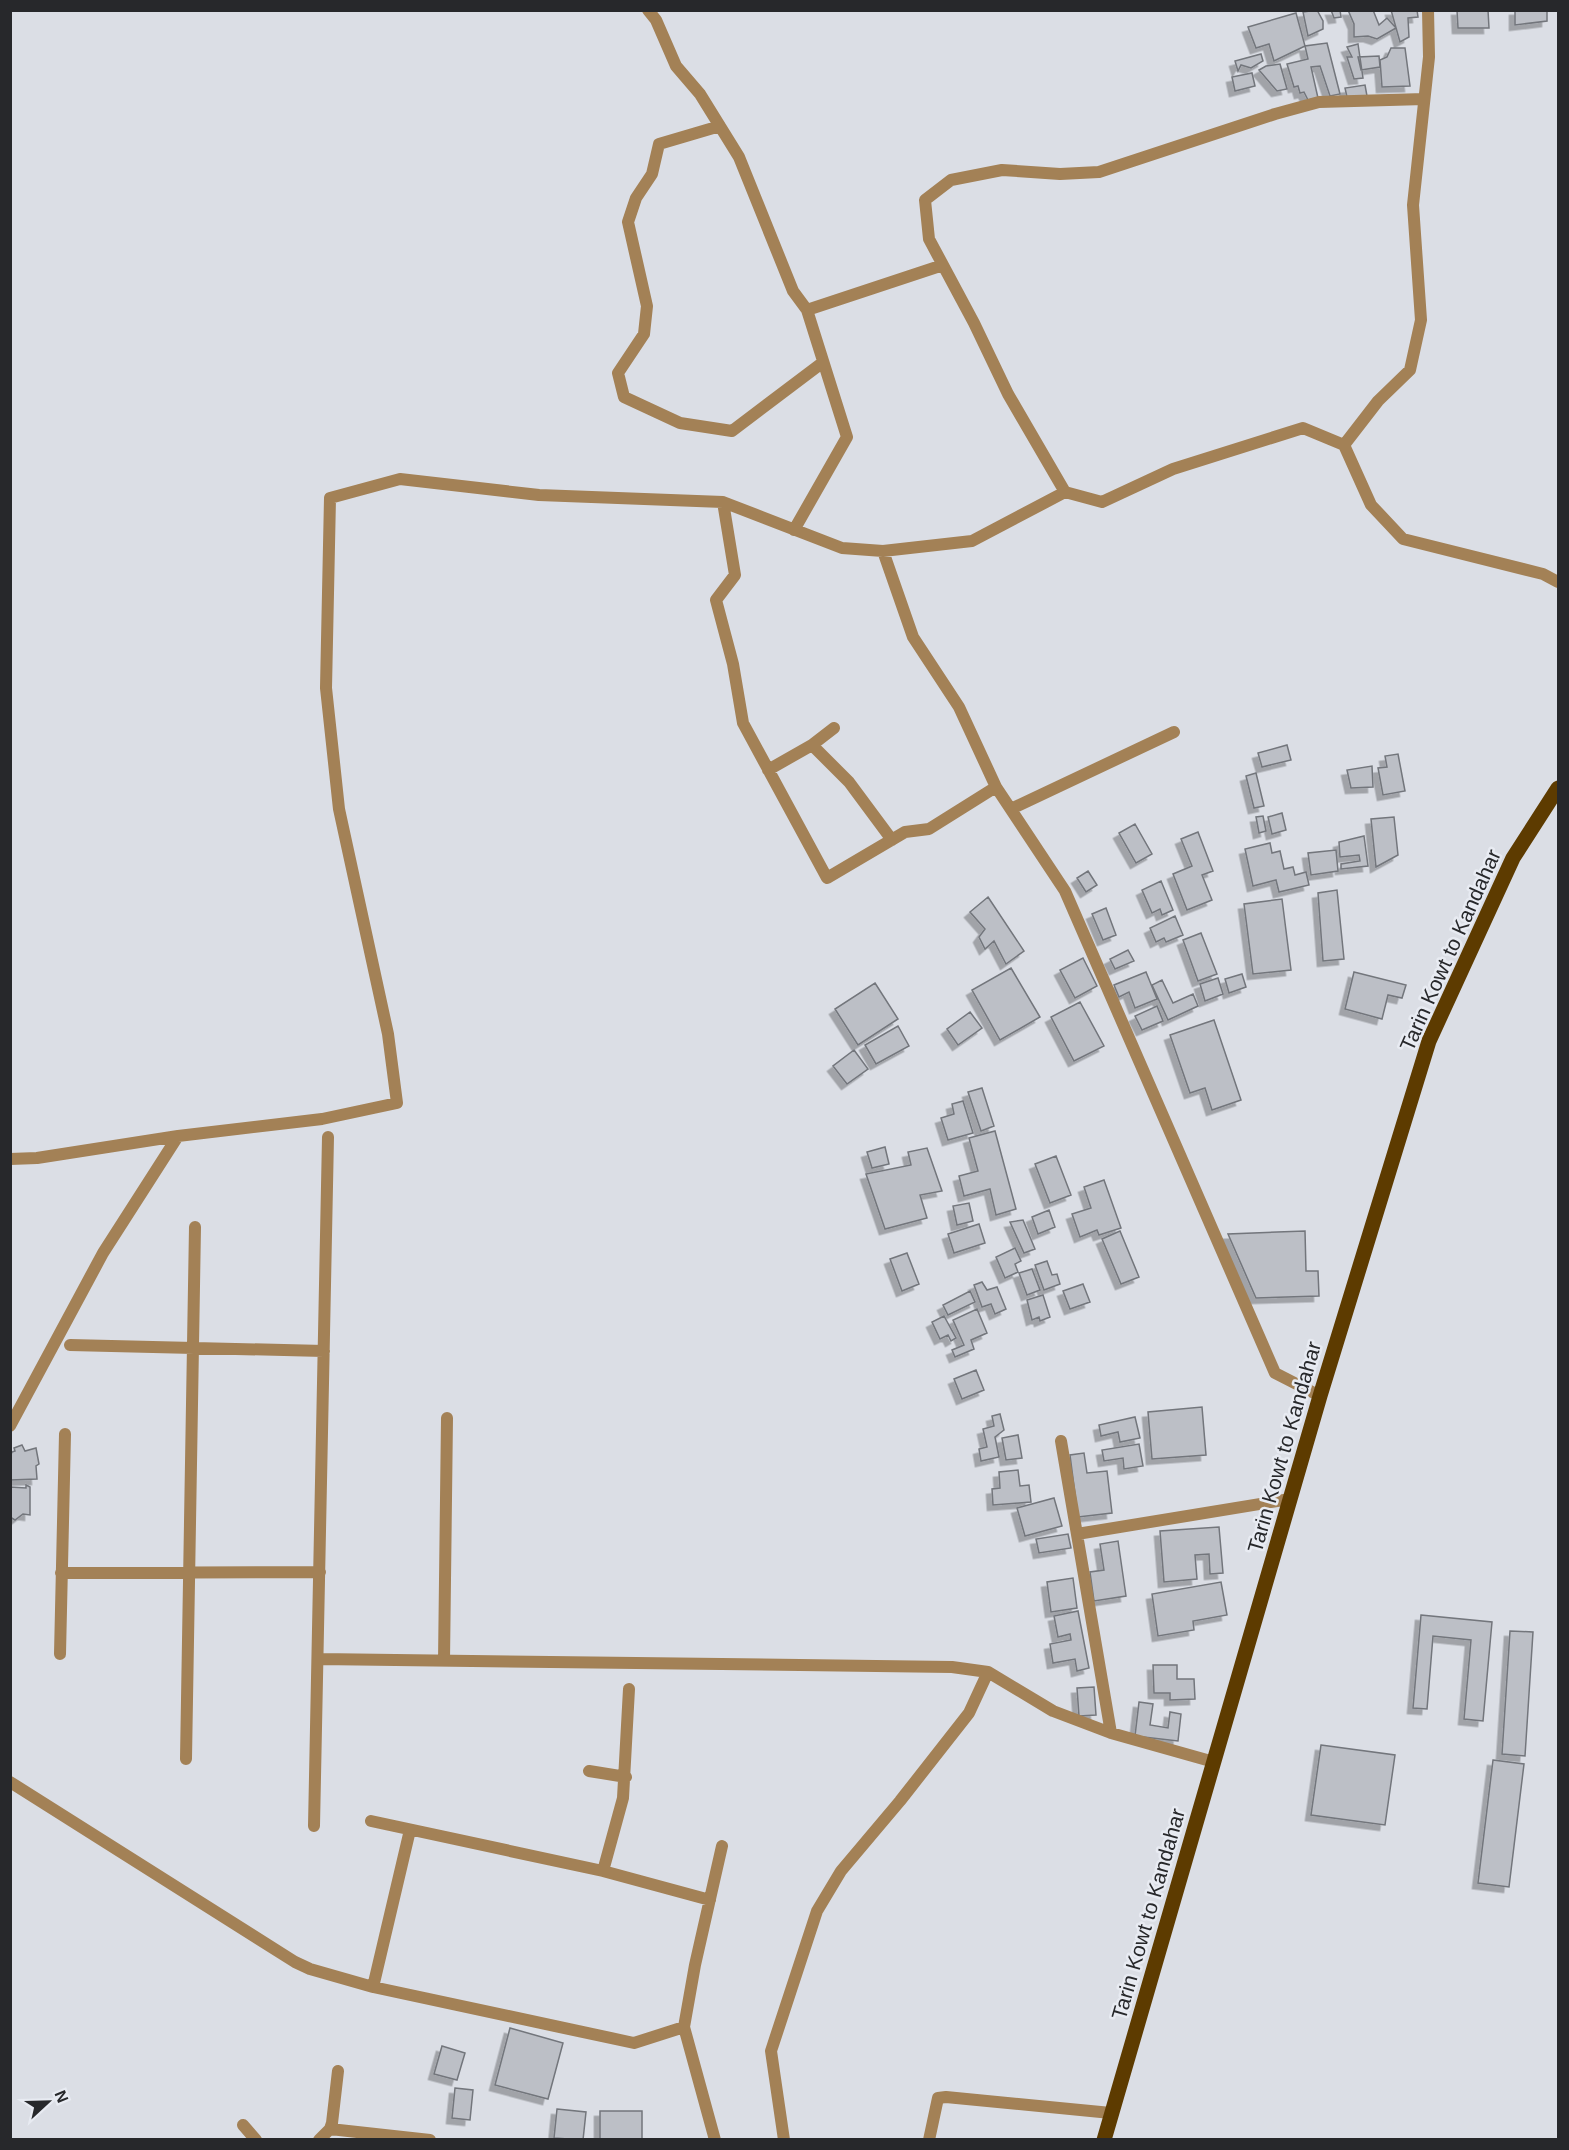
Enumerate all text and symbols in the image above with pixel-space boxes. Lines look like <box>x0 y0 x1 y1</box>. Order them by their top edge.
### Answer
street label: Tarin Kowt to Kandahar <box>1395 846 1505 1054</box>
street label: Tarin Kowt to Kandahar <box>1243 1339 1325 1555</box>
street label: Tarin Kowt to Kandahar <box>1107 1806 1189 2022</box>
north arrow <box>18 2072 78 2132</box>
text: N <box>51 2088 71 2105</box>

